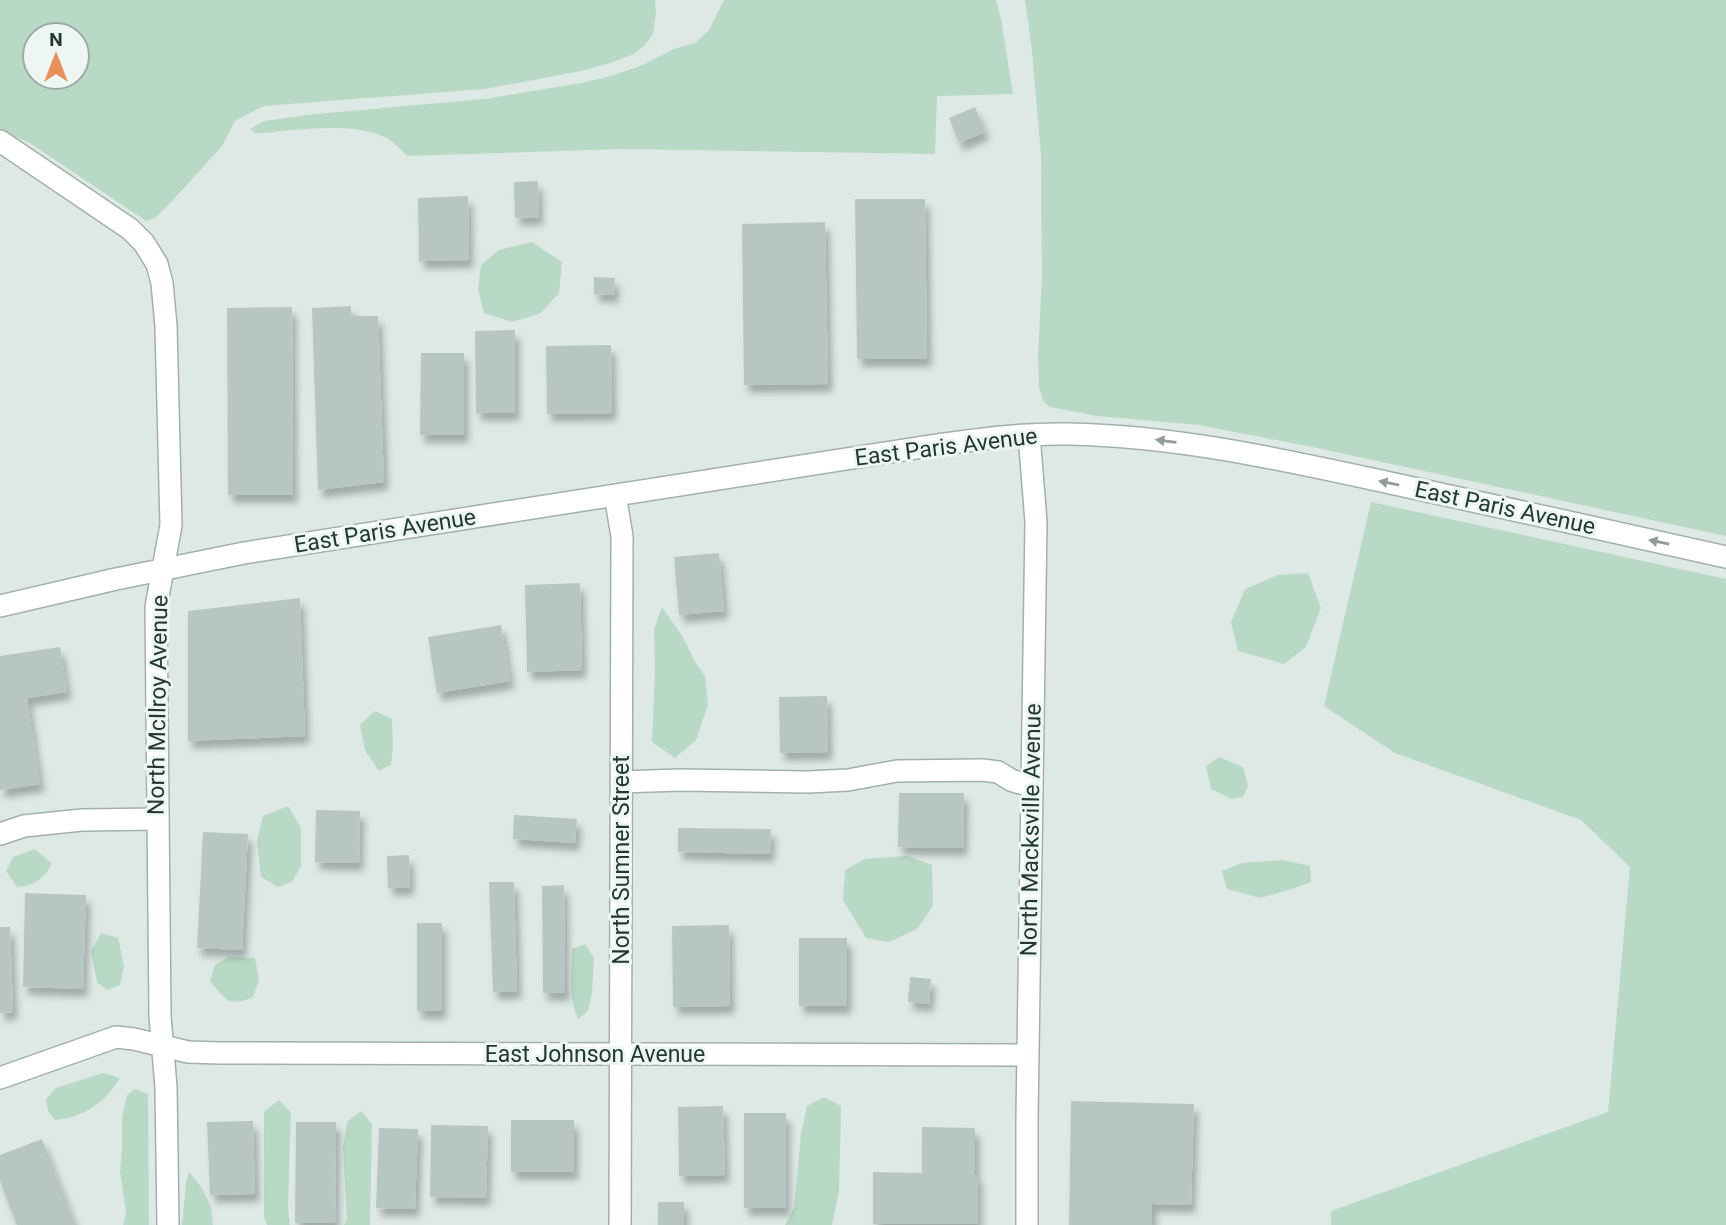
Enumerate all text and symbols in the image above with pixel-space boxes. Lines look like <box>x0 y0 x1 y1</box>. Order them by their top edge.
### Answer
north arrow <box>21 21 91 91</box>
text: N <box>49 28 63 51</box>
street label: East Paris Avenue <box>853 422 1039 472</box>
one-way arrow <box>1155 435 1177 446</box>
street label: East Paris Avenue <box>1412 476 1598 540</box>
one-way arrow <box>1378 477 1400 488</box>
street label: East Paris Avenue <box>292 503 478 559</box>
one-way arrow <box>1648 537 1670 548</box>
street label: North McIlroy Avenue <box>143 595 173 815</box>
street label: North Macksville Avenue <box>1015 703 1047 957</box>
street label: North Sumner Street <box>608 755 635 965</box>
street label: East Johnson Avenue <box>485 1041 705 1068</box>

